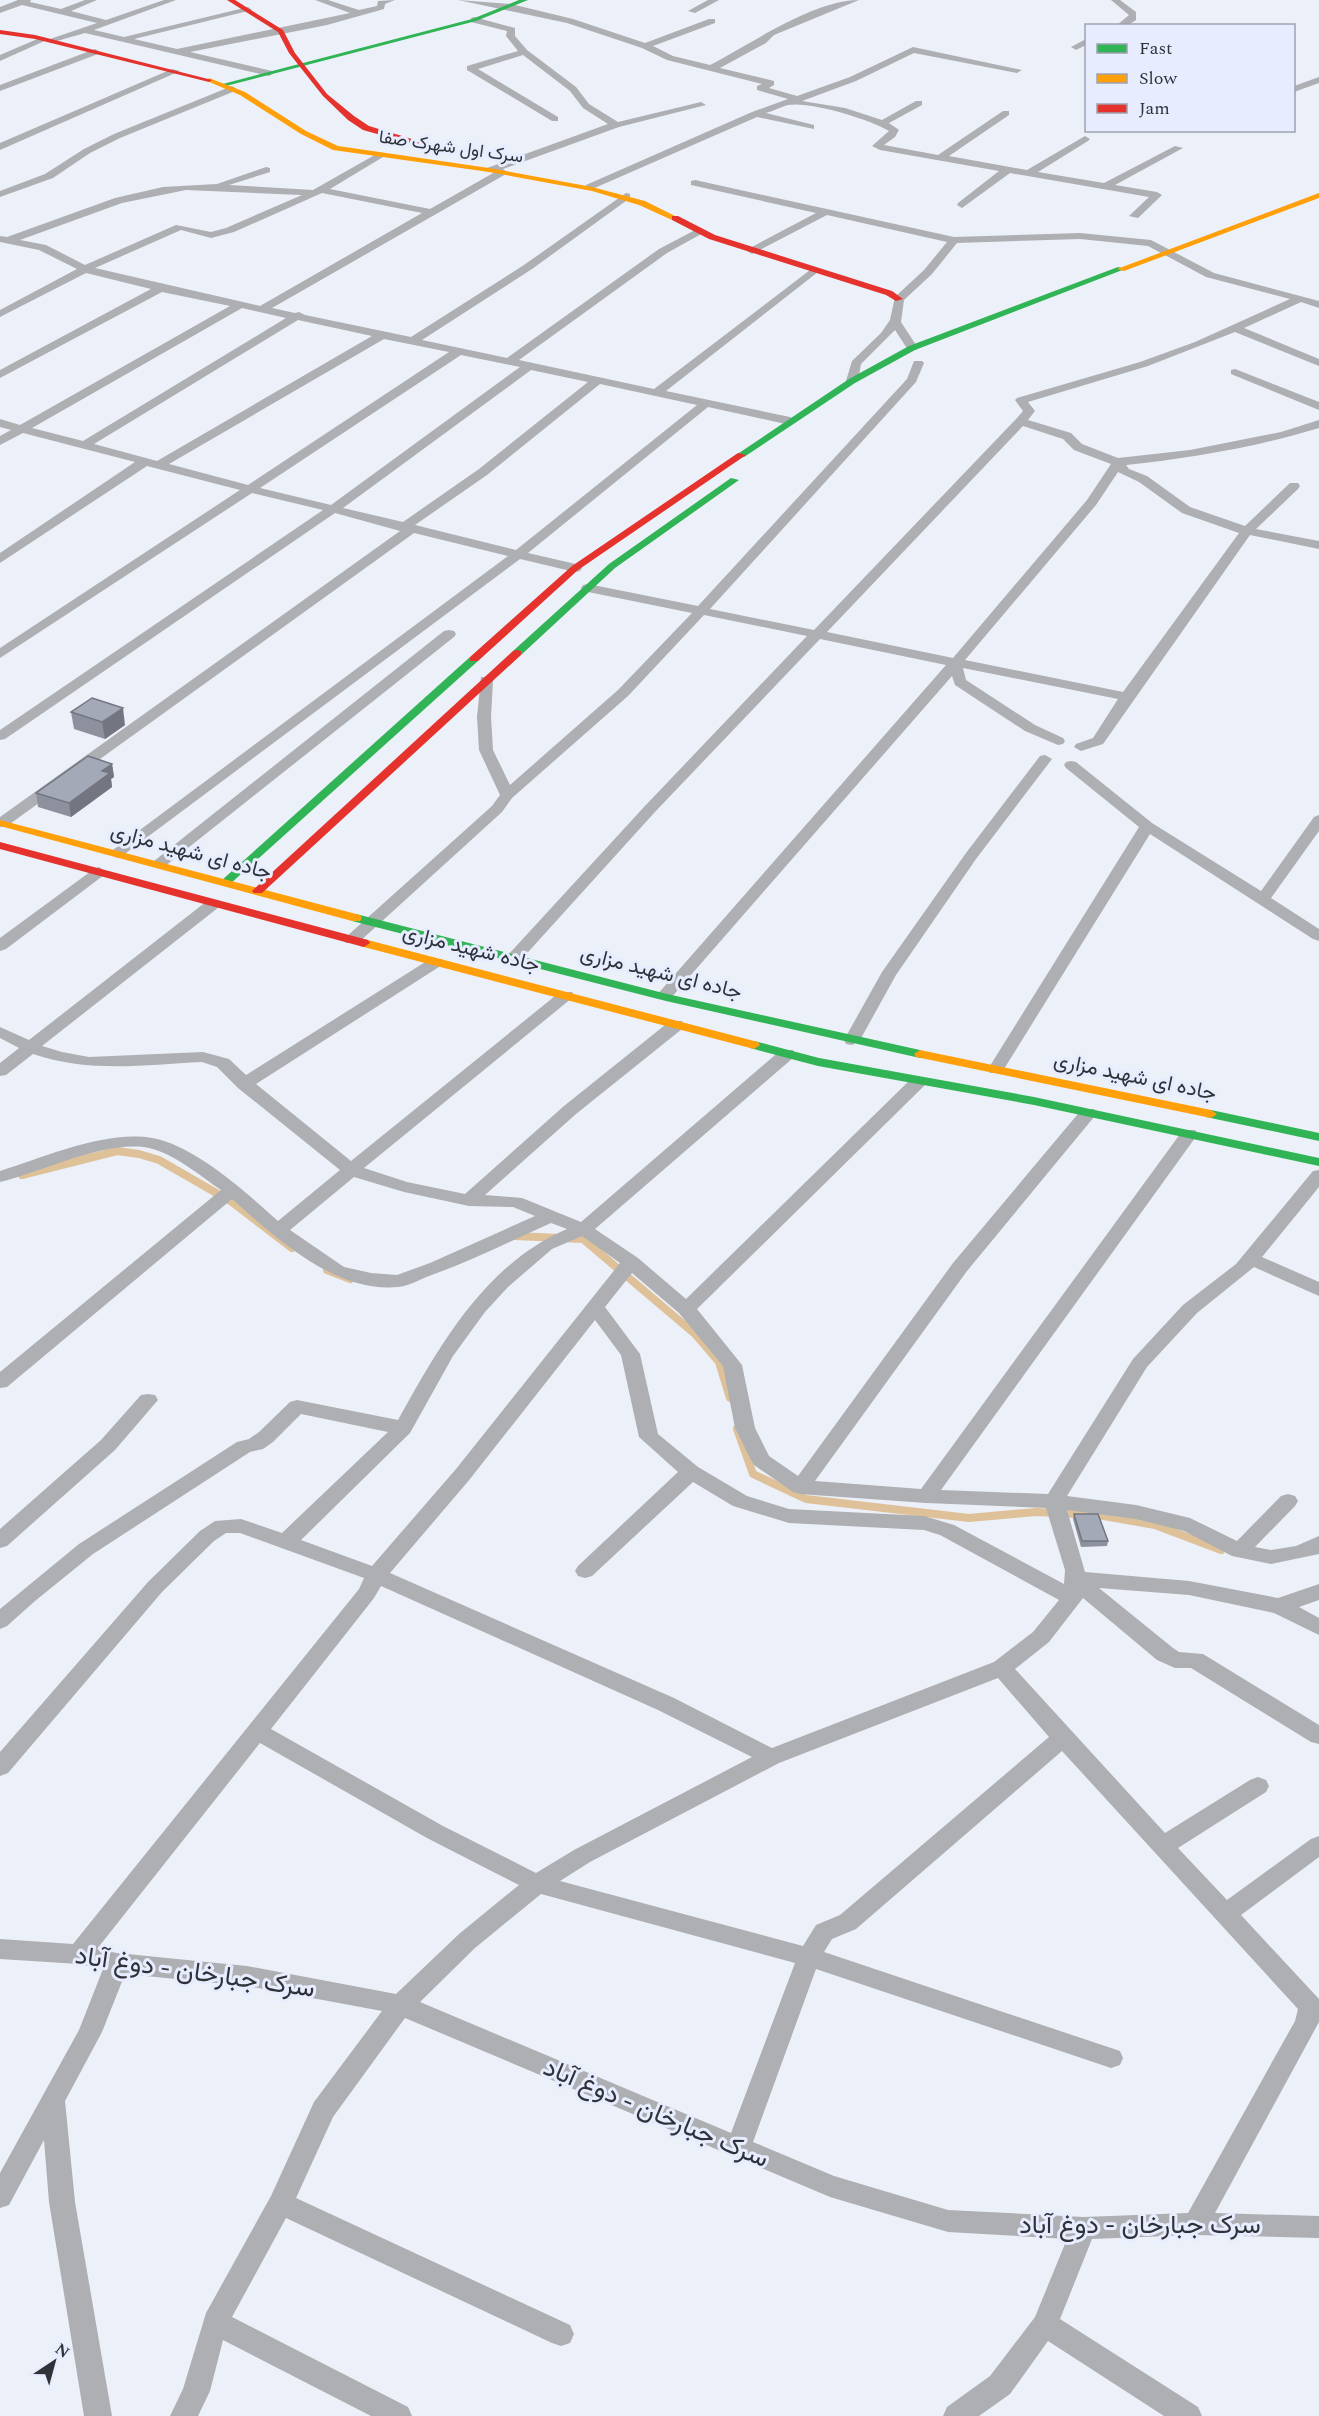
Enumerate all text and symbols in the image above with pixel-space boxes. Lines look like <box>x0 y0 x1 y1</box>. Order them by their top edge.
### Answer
legend <box>1085 24 1295 132</box>
text: Fast <box>1139 35 1172 62</box>
text: Slow <box>1139 65 1178 92</box>
text: Jam <box>1139 95 1170 122</box>
street label: سرک اول شهرک صفا <box>377 124 525 170</box>
street label: جاده ای شهید مزاری <box>107 815 275 889</box>
street label: جاده شهید مزاری <box>399 916 543 982</box>
street label: جاده ای شهید مزاری <box>577 937 745 1009</box>
street label: جاده ای شهید مزاری <box>1051 1044 1219 1110</box>
street label: سرک جبارخان - دوغ آباد <box>73 1935 317 2009</box>
street label: سرک جبارخان - دوغ آباد <box>537 2047 775 2179</box>
street label: سرک جبارخان - دوغ آباد <box>1019 2205 1261 2245</box>
north arrow <box>24 2332 84 2392</box>
text: N <box>50 2337 75 2364</box>

